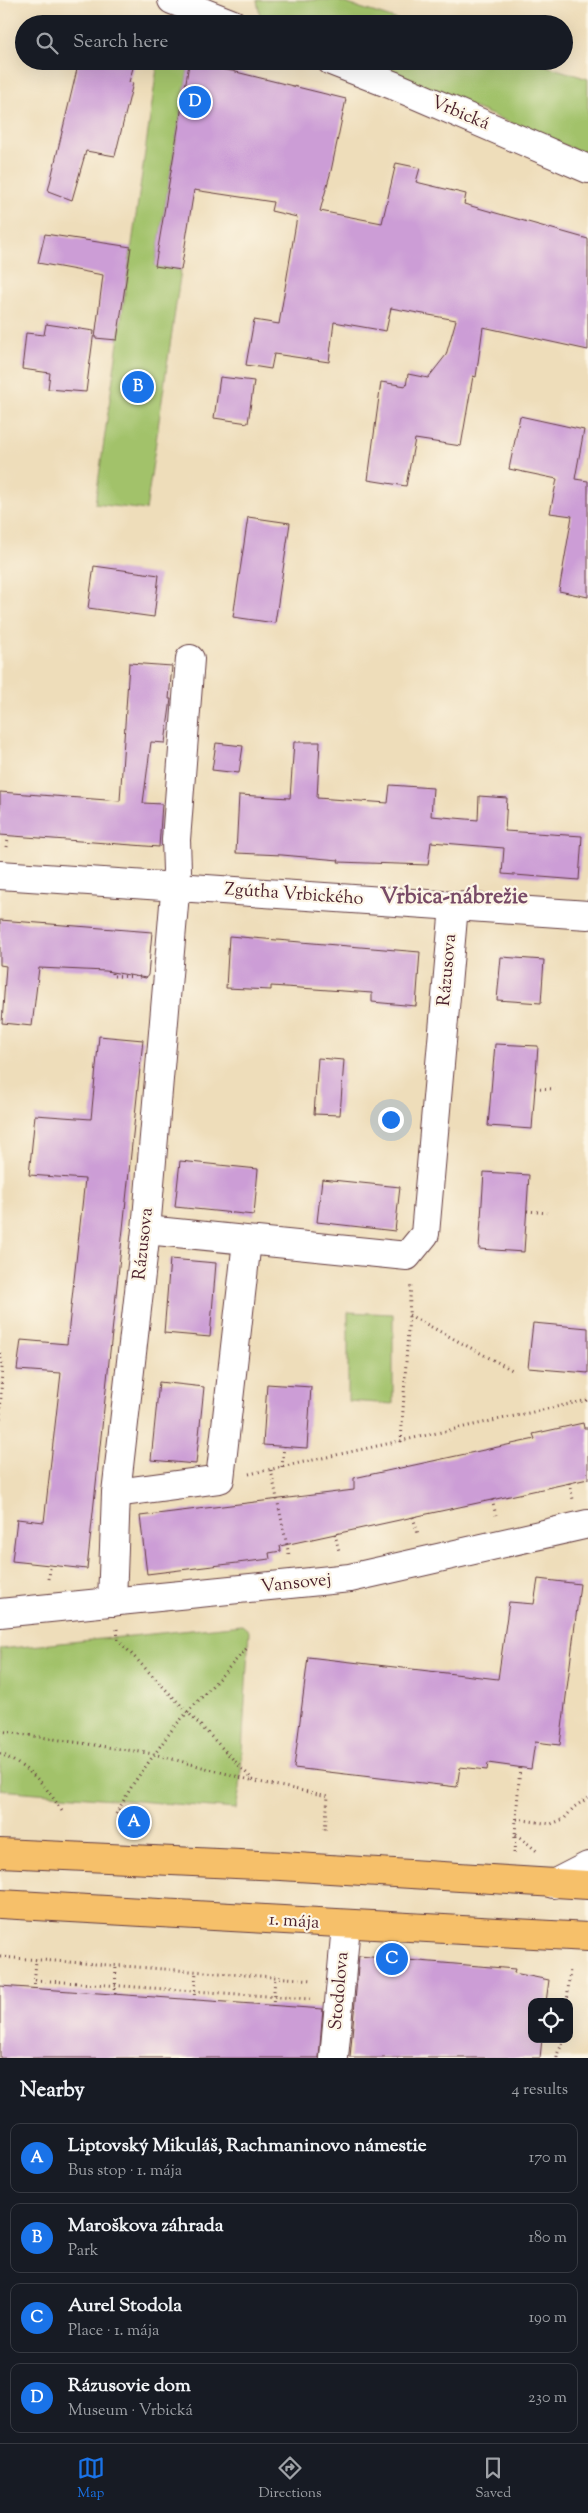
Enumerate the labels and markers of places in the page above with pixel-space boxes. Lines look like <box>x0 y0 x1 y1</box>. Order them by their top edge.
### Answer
pin: D <box>179 83 211 121</box>
pin: B <box>122 368 154 406</box>
pin: A <box>118 1803 150 1841</box>
pin: C <box>376 1940 408 1978</box>

